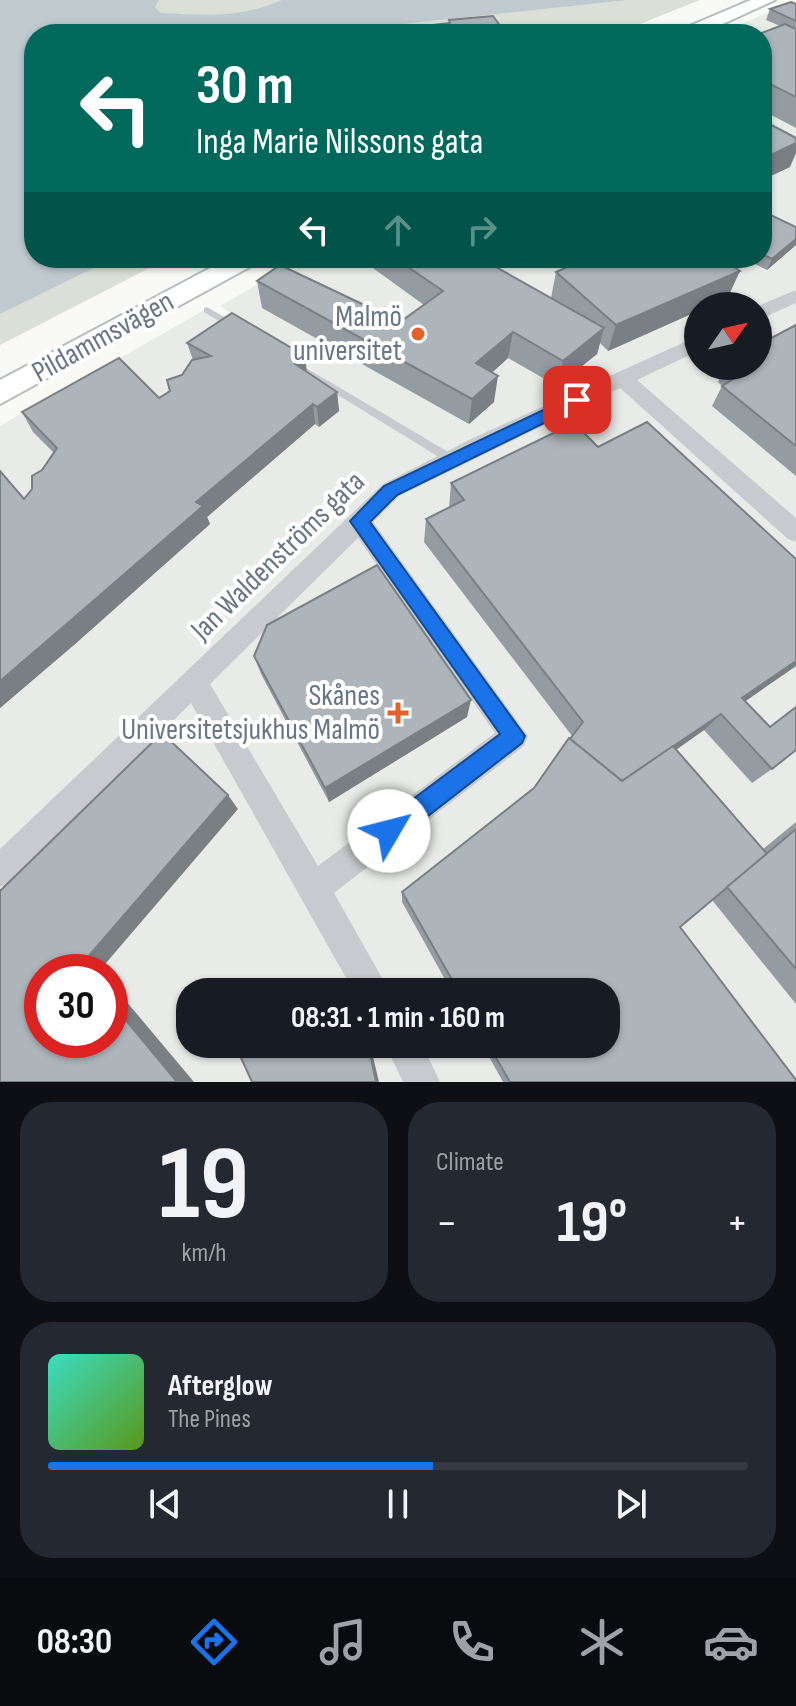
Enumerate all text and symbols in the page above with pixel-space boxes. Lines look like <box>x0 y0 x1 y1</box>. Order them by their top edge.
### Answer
text: 30 m <box>196 53 294 120</box>
icon: left <box>64 56 168 160</box>
text: Inga Marie Nilssons gata <box>196 121 483 164</box>
icon: left <box>292 208 336 252</box>
icon: ahead <box>376 208 420 252</box>
icon: right <box>460 208 504 252</box>
street label: Pildammsvägen <box>26 283 180 391</box>
north arrow <box>684 292 772 380</box>
map controls <box>684 292 772 380</box>
place label: Malmö universitet <box>293 299 402 369</box>
marker: Malmö universitet <box>409 325 427 343</box>
pin <box>543 366 611 434</box>
icon: arrive <box>555 378 599 422</box>
street label: Jan Waldenströms gata <box>183 464 372 649</box>
place label: Skånes Universitetsjukhus Malmö <box>121 678 380 748</box>
marker: Skånes Universitetsjukhus Malmö <box>387 702 409 724</box>
position arrow <box>347 789 431 873</box>
speed limit sign: 30 <box>24 954 128 1058</box>
text: 08:31 · 1 min · 160 m <box>291 1000 505 1036</box>
text: 19 <box>159 1123 249 1248</box>
text: Climate <box>436 1147 504 1178</box>
text: 19° <box>557 1187 627 1259</box>
text: − <box>436 1197 458 1250</box>
text: + <box>726 1197 748 1250</box>
text: km/h <box>182 1238 226 1269</box>
text: Afterglow <box>168 1368 273 1404</box>
text: The Pines <box>168 1404 251 1435</box>
icon: previous <box>143 1482 187 1526</box>
icon: pause <box>376 1482 420 1526</box>
icon: next <box>609 1482 653 1526</box>
icon: directions <box>186 1614 242 1670</box>
icon: music <box>315 1614 371 1670</box>
icon: phone <box>444 1614 500 1670</box>
icon: climate <box>574 1614 630 1670</box>
icon: car <box>703 1614 759 1670</box>
text: 08:30 <box>37 1621 112 1664</box>

